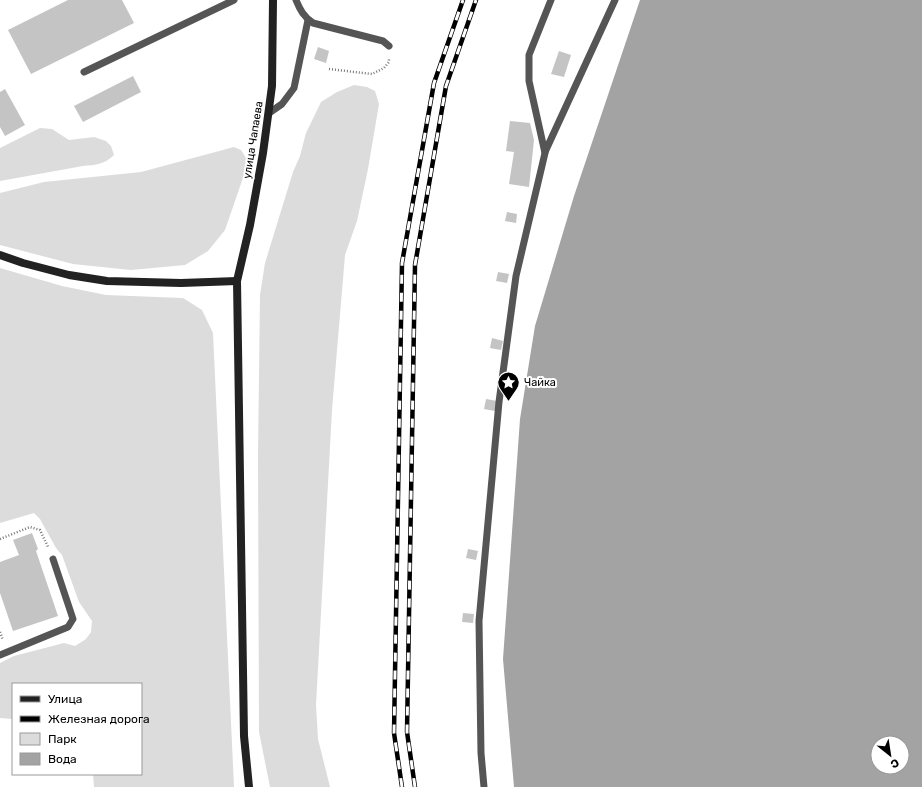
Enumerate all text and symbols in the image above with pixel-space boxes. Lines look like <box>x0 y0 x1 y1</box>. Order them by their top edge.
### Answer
street label: улица Чапаева <box>240 100 266 180</box>
place icon: Чайка <box>496 369 522 402</box>
place label: Чайка <box>524 376 556 389</box>
legend <box>12 683 142 775</box>
text: Улица <box>48 692 82 706</box>
text: Железная дорога <box>48 712 150 726</box>
text: Парк <box>48 732 77 746</box>
north arrow <box>870 735 910 775</box>
text: Вода <box>48 752 77 766</box>
text: С <box>888 756 901 771</box>

